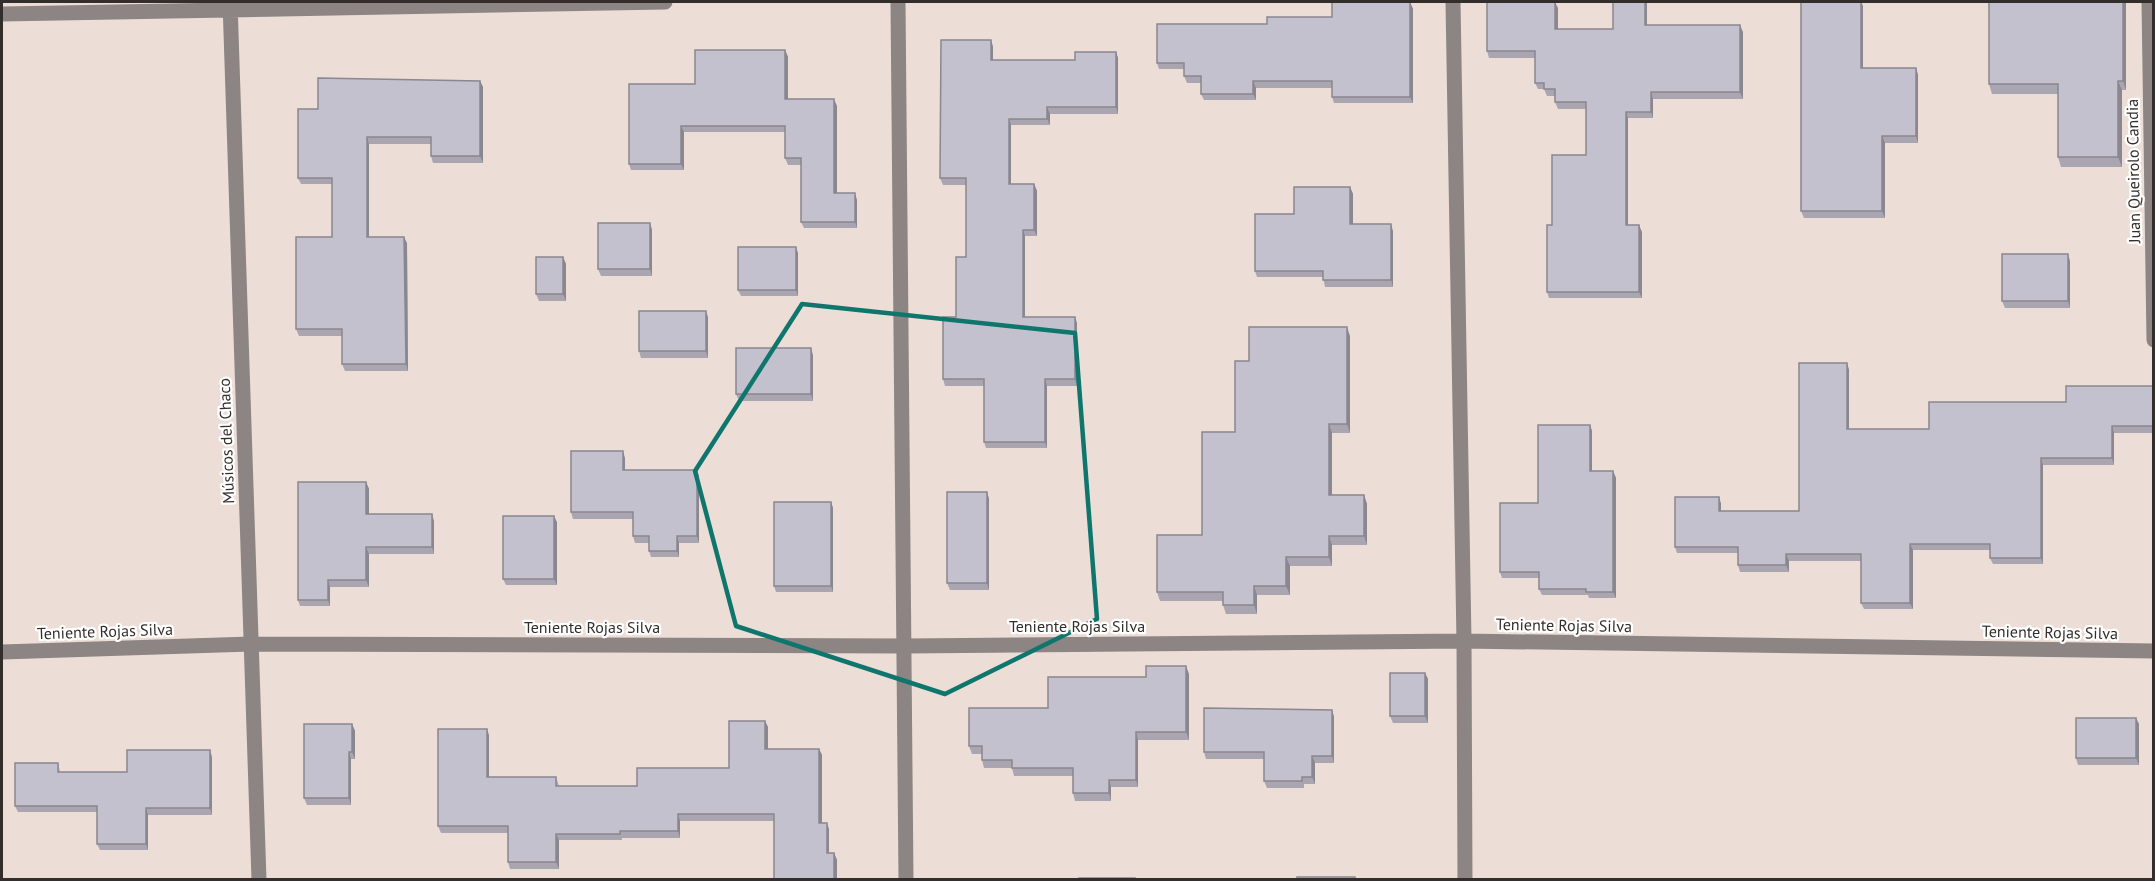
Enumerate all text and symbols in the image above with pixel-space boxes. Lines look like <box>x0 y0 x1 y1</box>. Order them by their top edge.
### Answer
street label: Juan Queirolo Candia <box>2122 99 2144 244</box>
street label: Músicos del Chaco <box>214 378 238 504</box>
street label: Teniente Rojas Silva <box>1496 614 1632 636</box>
street label: Teniente Rojas Silva <box>1009 616 1145 636</box>
street label: Teniente Rojas Silva <box>524 617 660 637</box>
street label: Teniente Rojas Silva <box>37 619 173 643</box>
street label: Teniente Rojas Silva <box>1982 621 2118 643</box>

